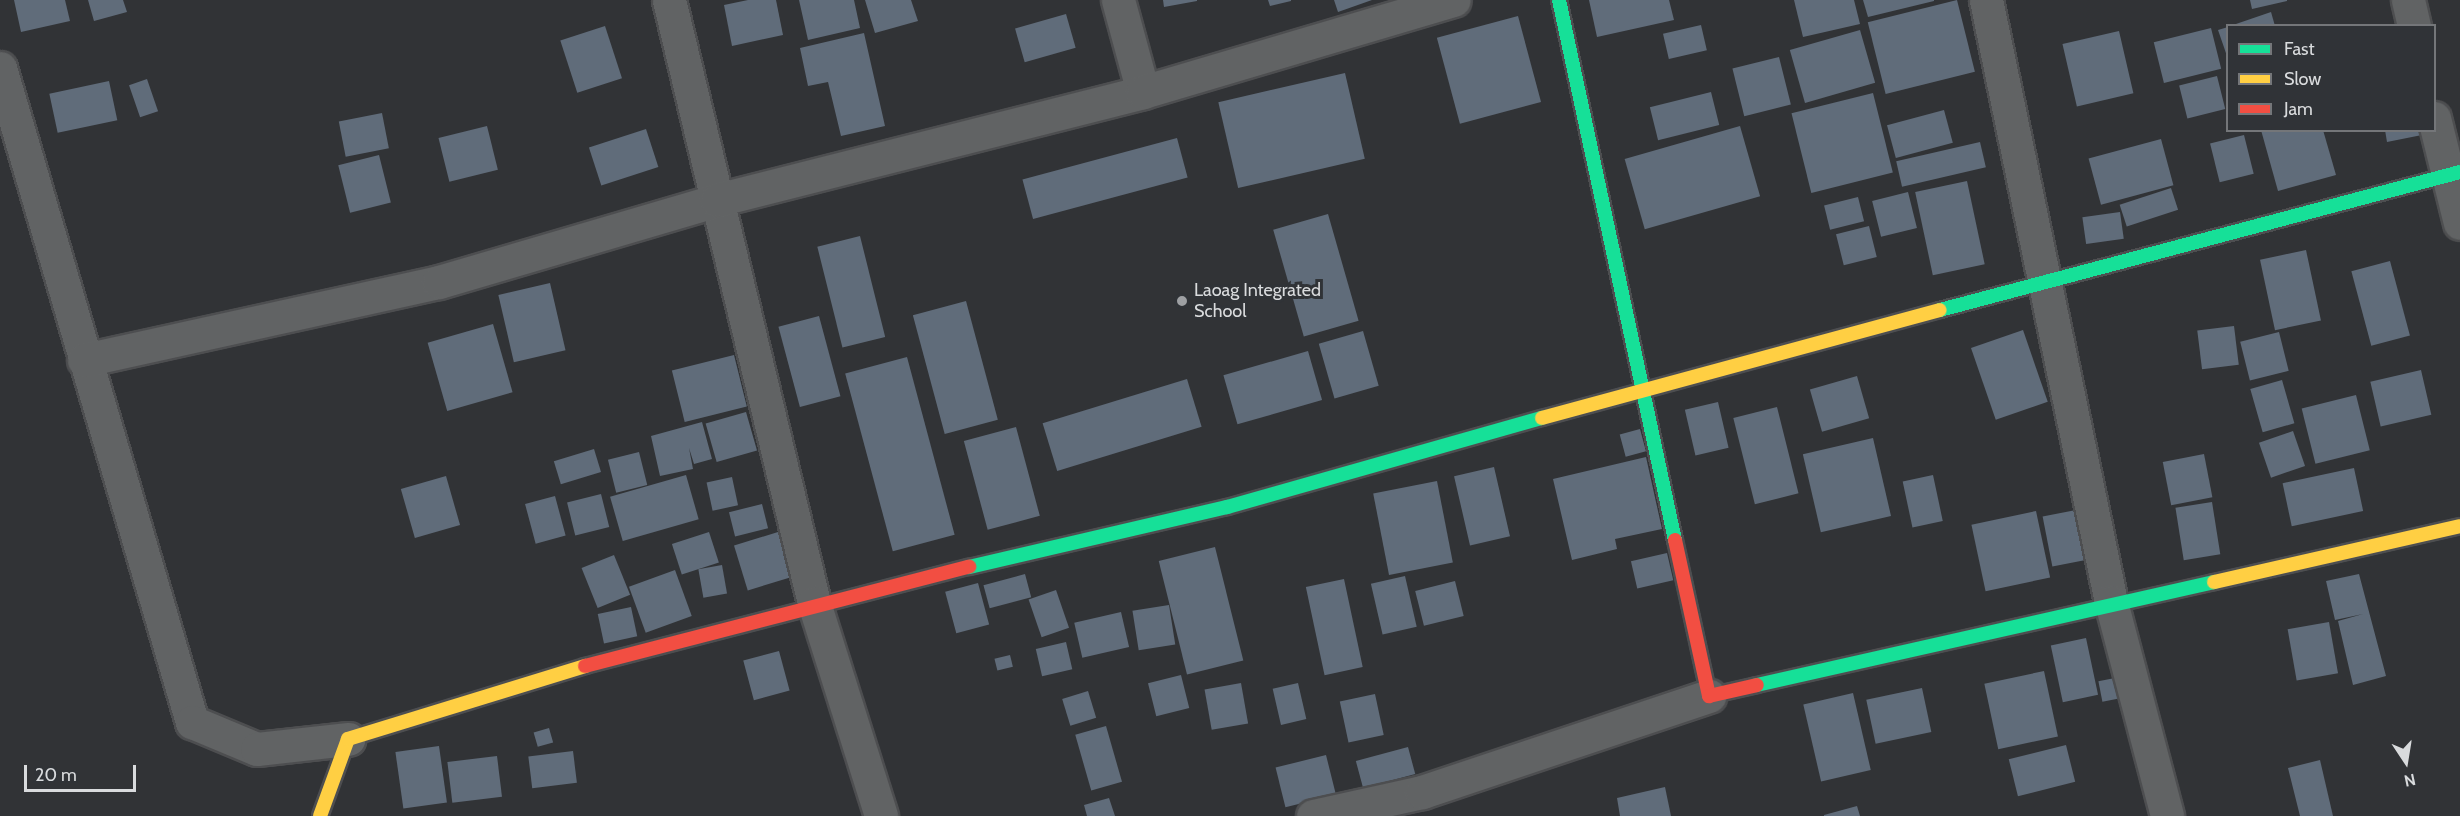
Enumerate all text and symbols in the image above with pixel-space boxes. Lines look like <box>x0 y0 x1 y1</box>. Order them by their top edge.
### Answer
legend <box>2226 24 2436 132</box>
text: Fast <box>2284 38 2315 60</box>
text: Slow <box>2284 68 2321 90</box>
text: Jam <box>2284 98 2313 120</box>
place label: Laoag Integrated School <box>1194 280 1321 322</box>
marker: Laoag Integrated School <box>1175 294 1189 308</box>
north arrow <box>2376 732 2436 792</box>
scale bar <box>27 753 140 791</box>
text: 20 m <box>35 764 77 786</box>
text: N <box>2402 770 2417 791</box>

